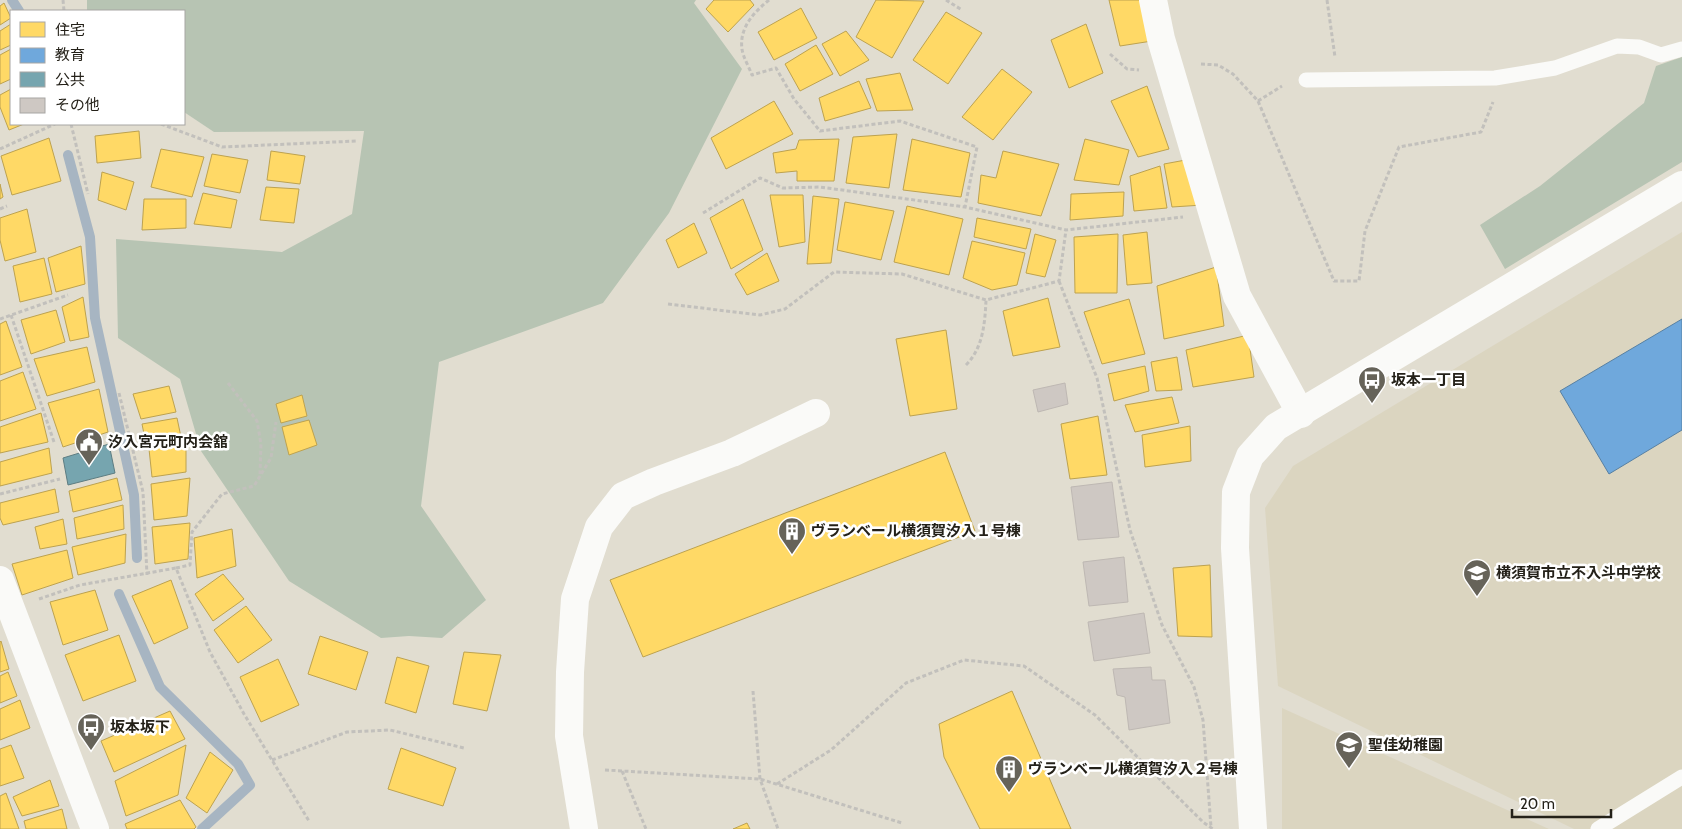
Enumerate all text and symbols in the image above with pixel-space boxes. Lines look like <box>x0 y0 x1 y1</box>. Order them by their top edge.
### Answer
legend <box>10 10 185 125</box>
text: 住宅 <box>55 21 85 39</box>
text: 教育 <box>55 46 85 64</box>
text: 公共 <box>55 71 85 89</box>
text: その他 <box>55 96 100 114</box>
bus stop icon: 坂本一丁目 <box>1357 365 1387 404</box>
place label: 坂本一丁目 <box>1391 371 1466 389</box>
public building icon: 汐入宮元町内会舘 <box>74 427 104 466</box>
place label: 汐入宮元町内会舘 <box>108 433 228 451</box>
building icon: ヴランベール横須賀汐入１号棟 <box>777 516 807 555</box>
place label: ヴランベール横須賀汐入１号棟 <box>811 522 1021 540</box>
school or university icon: 横須賀市立不入斗中学校 <box>1462 558 1492 597</box>
place label: 横須賀市立不入斗中学校 <box>1496 564 1661 582</box>
bus stop icon: 坂本坂下 <box>76 712 106 751</box>
place label: 坂本坂下 <box>110 718 170 736</box>
school or university icon: 聖佳幼稚園 <box>1334 730 1364 769</box>
place label: 聖佳幼稚園 <box>1368 736 1443 754</box>
building icon: ヴランベール横須賀汐入２号棟 <box>994 754 1024 793</box>
place label: ヴランベール横須賀汐入２号棟 <box>1028 760 1238 778</box>
scale bar <box>1512 786 1611 818</box>
text: 20 m <box>1520 795 1555 813</box>

